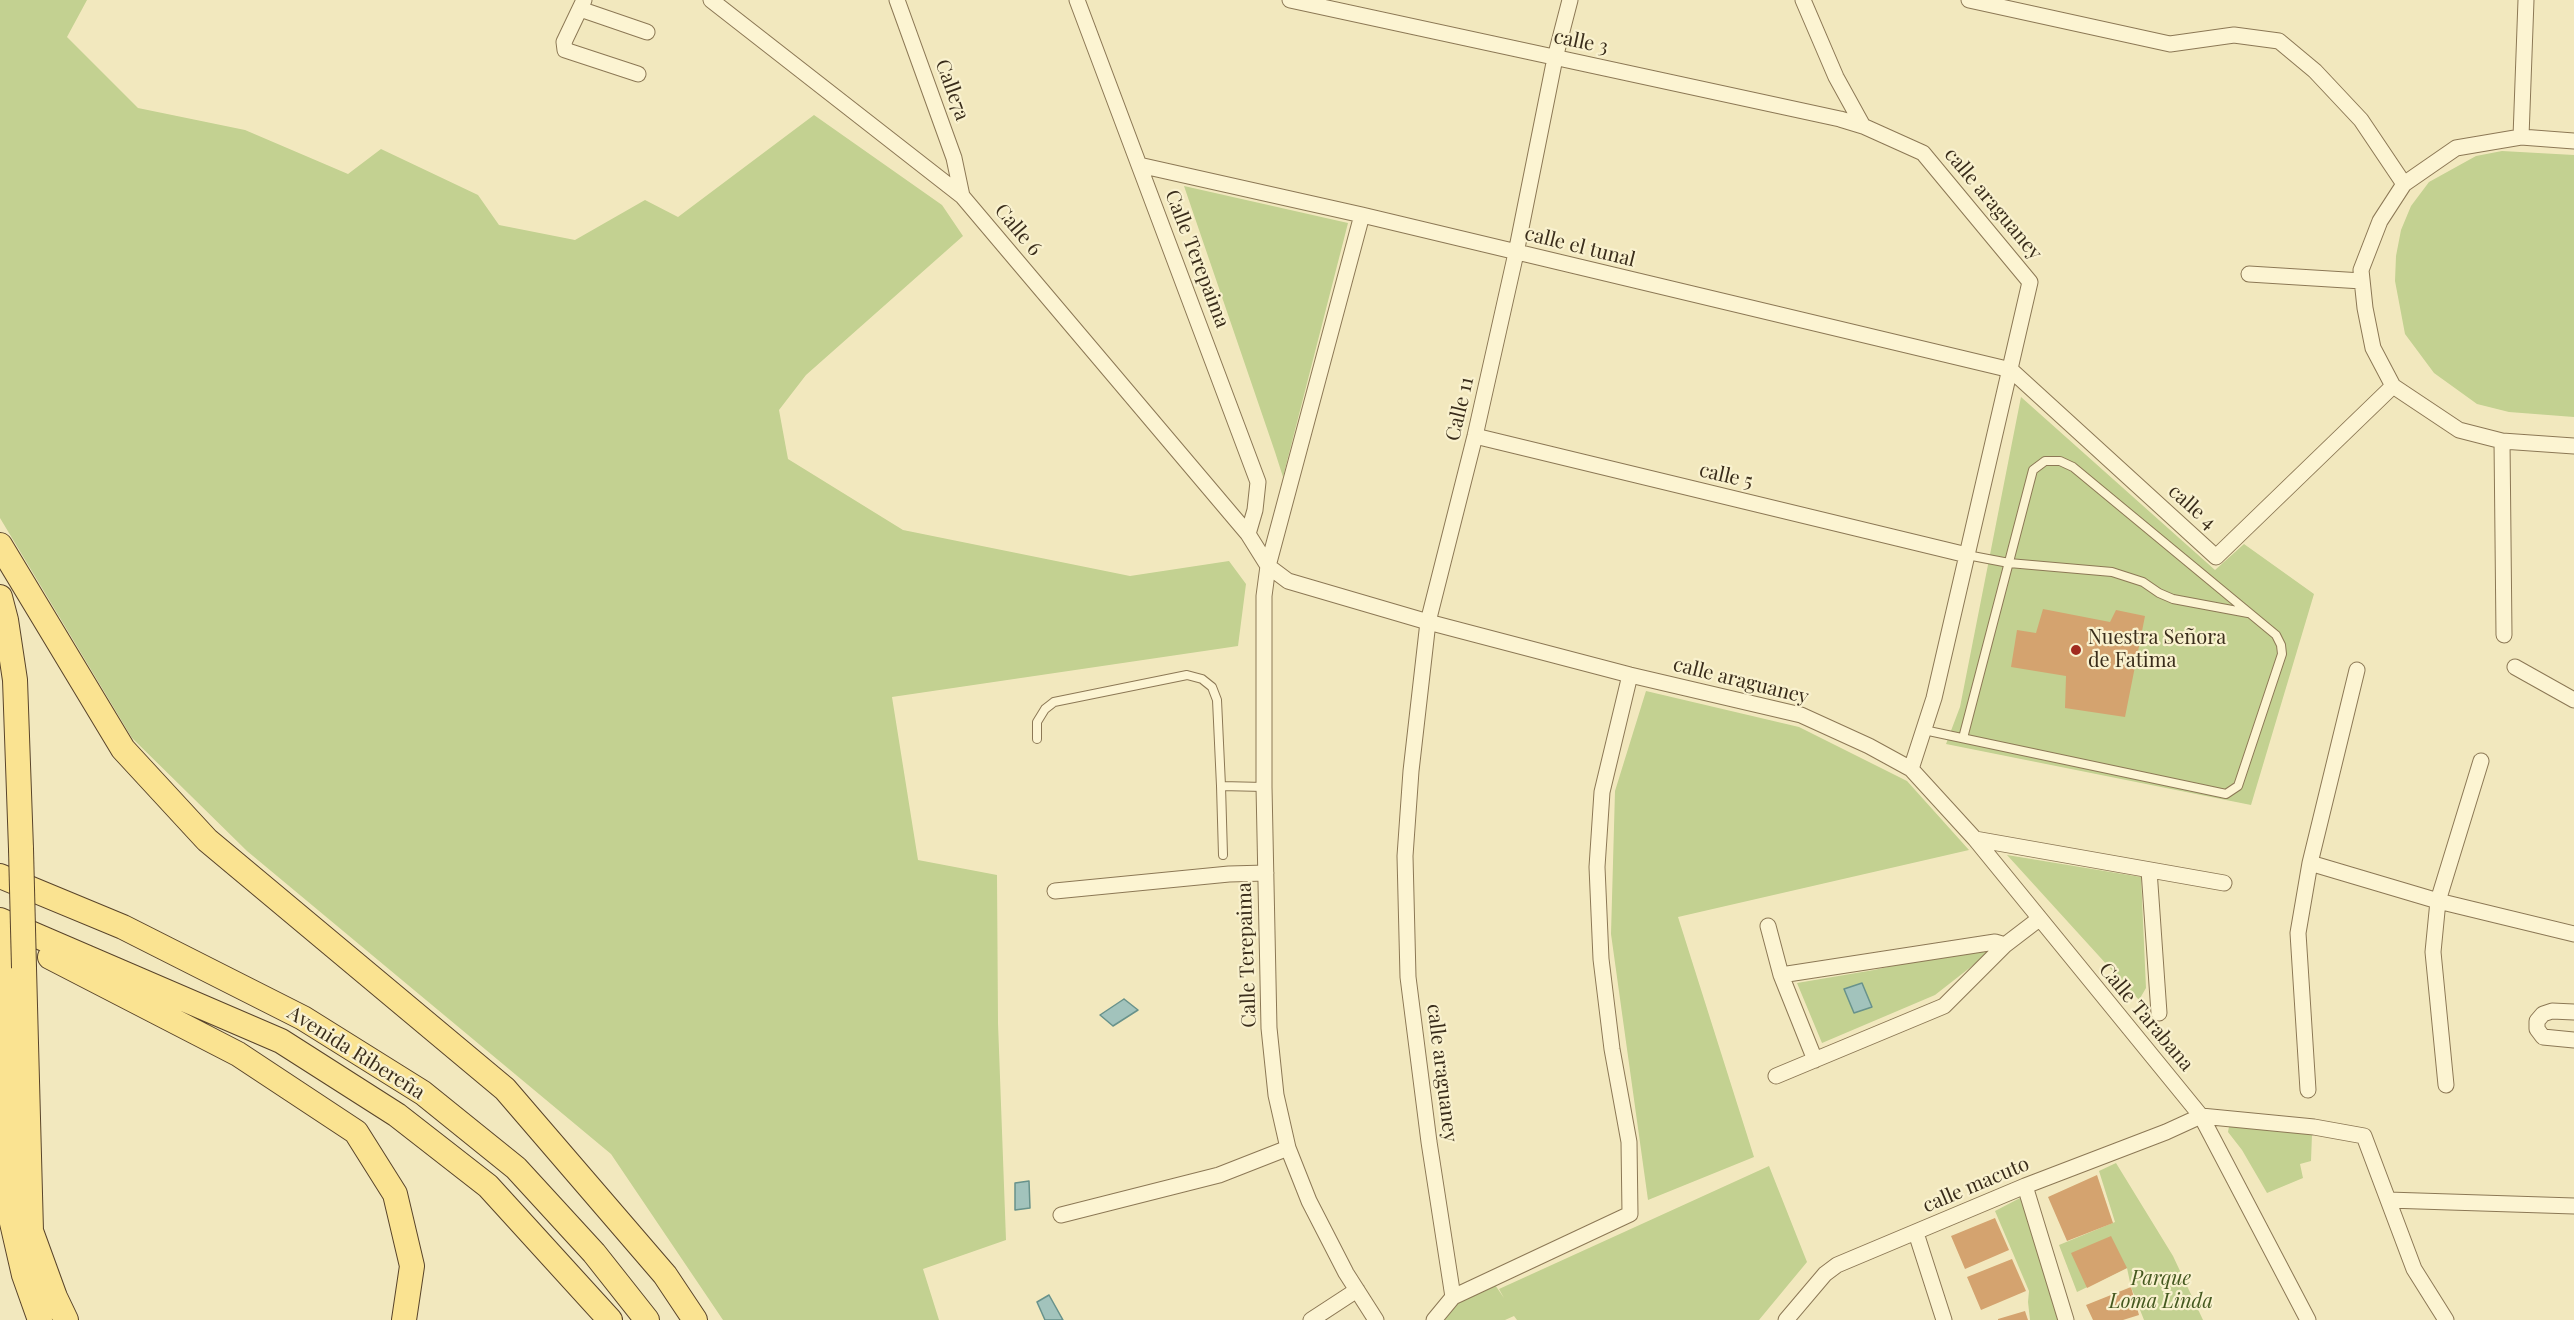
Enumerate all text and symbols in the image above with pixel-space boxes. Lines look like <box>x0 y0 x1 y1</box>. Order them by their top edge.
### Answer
street label: calle 3 <box>1552 25 1610 59</box>
street label: Calle7a <box>930 56 974 124</box>
street label: calle araguaney <box>1939 143 2047 265</box>
street label: Calle Terepaima <box>1160 187 1234 331</box>
street label: Calle 6 <box>989 199 1047 261</box>
street label: calle el tunal <box>1522 222 1638 272</box>
street label: Calle 11 <box>1441 375 1479 443</box>
street label: calle 5 <box>1697 458 1755 494</box>
street label: calle 4 <box>2163 479 2221 535</box>
place label: Nuestra Señora de Fatima <box>2088 626 2226 673</box>
marker: Nuestra Señora de Fatima <box>2069 643 2083 657</box>
street label: calle araguaney <box>1671 653 1811 709</box>
street label: Calle Terepaima <box>1232 882 1262 1028</box>
street label: Calle Tarabana <box>2094 958 2198 1076</box>
street label: Avenida Ribereña <box>283 1001 429 1105</box>
street label: calle araguaney <box>1422 1003 1462 1143</box>
street label: calle macuto <box>1919 1152 2033 1218</box>
park label: Parque Loma Linda <box>2109 1267 2213 1314</box>

